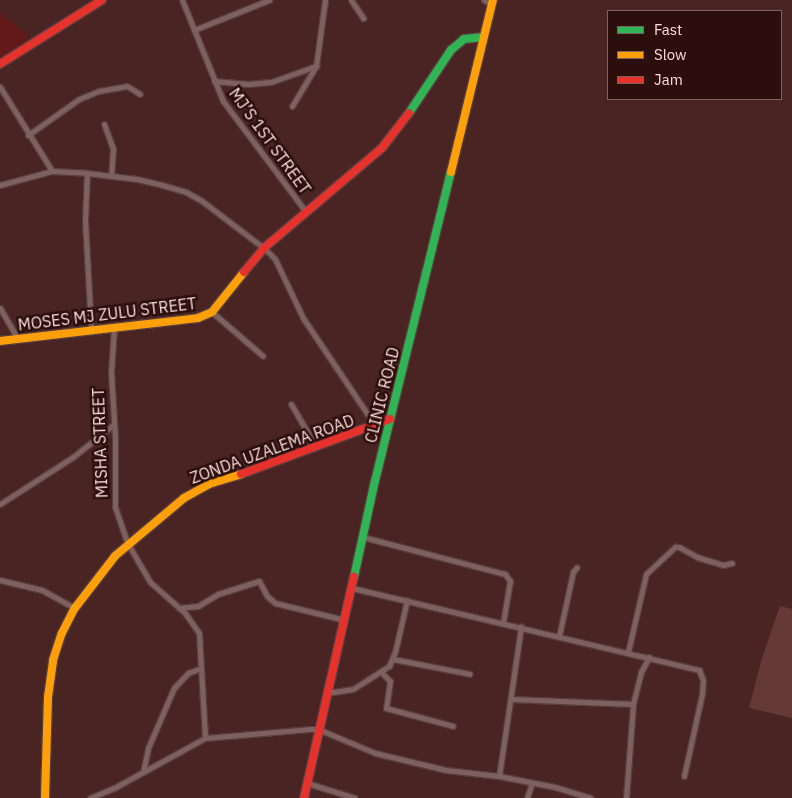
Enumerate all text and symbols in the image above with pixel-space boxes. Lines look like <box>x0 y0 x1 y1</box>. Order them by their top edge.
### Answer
legend <box>607 10 782 100</box>
text: Fast <box>654 20 682 39</box>
text: Slow <box>654 45 687 64</box>
text: Jam <box>654 70 683 89</box>
street label: MJ’S 1ST STREET <box>225 84 315 198</box>
street label: MOSES MJ ZULU STREET <box>17 294 197 334</box>
street label: CLINIC ROAD <box>361 345 403 445</box>
street label: MISHA STREET <box>88 388 112 498</box>
street label: ZONDA UZALEMA ROAD <box>187 410 357 488</box>

